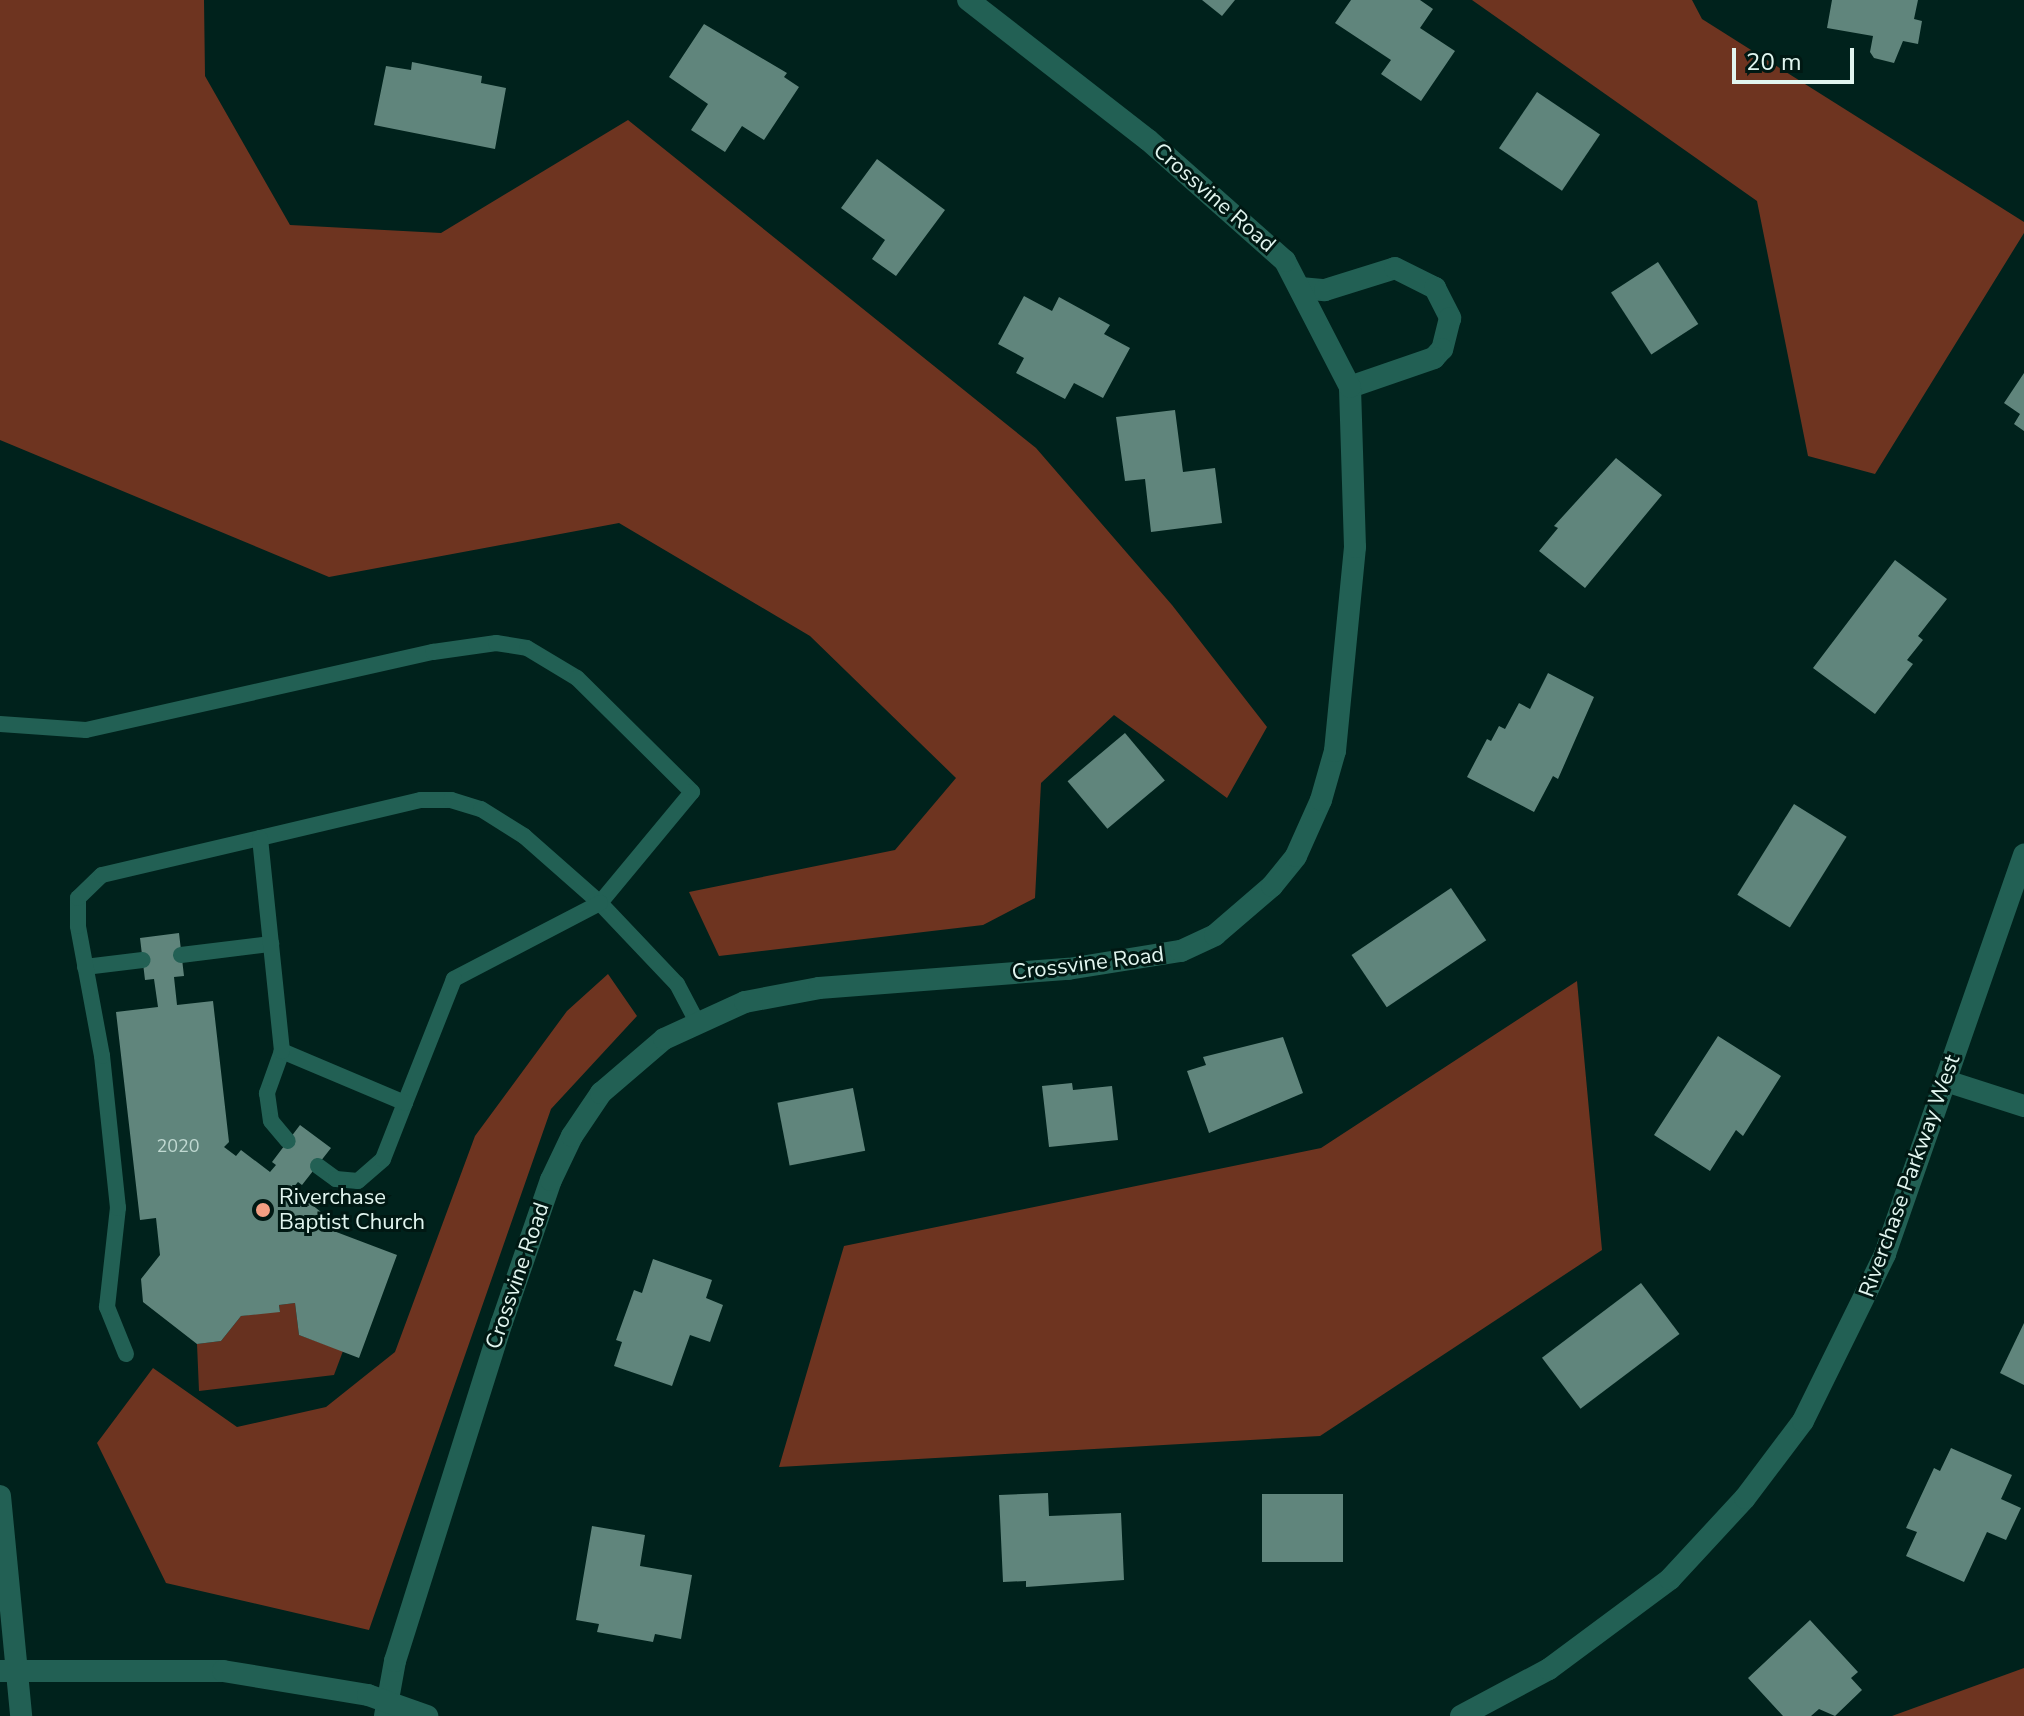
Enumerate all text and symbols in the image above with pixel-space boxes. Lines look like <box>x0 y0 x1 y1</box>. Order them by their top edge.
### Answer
scale bar <box>1736 32 1858 82</box>
text: 20 m <box>1746 46 1802 78</box>
street label: Crossvine Road <box>1148 138 1280 258</box>
street label: Crossvine Road <box>1010 942 1166 986</box>
street label: Riverchase Parkway West <box>1854 1051 1966 1301</box>
house number: 2020 <box>156 1135 200 1157</box>
place label: Riverchase Baptist Church <box>279 1184 425 1236</box>
street label: Crossvine Road <box>481 1199 555 1353</box>
marker: Riverchase Baptist Church <box>254 1201 272 1219</box>

